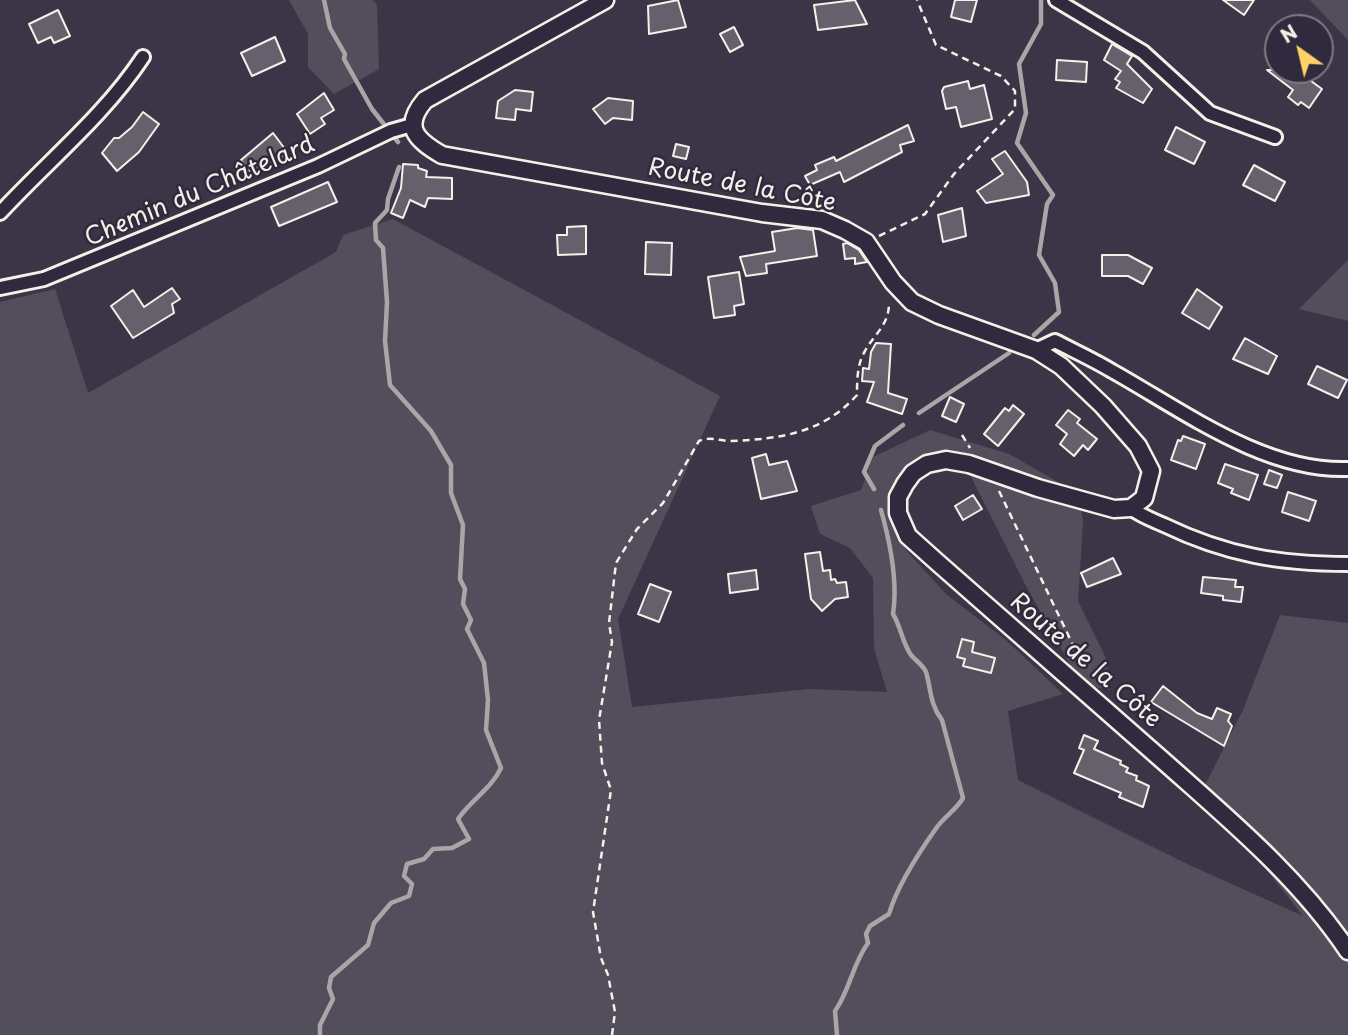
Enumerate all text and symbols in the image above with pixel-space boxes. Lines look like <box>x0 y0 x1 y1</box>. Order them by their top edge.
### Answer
north arrow <box>1264 14 1334 84</box>
text: N <box>1274 17 1302 49</box>
street label: Chemin du Châtelard <box>81 131 319 253</box>
street label: Route de la Côte <box>646 154 838 218</box>
street label: Route de la Côte <box>1004 588 1166 734</box>

